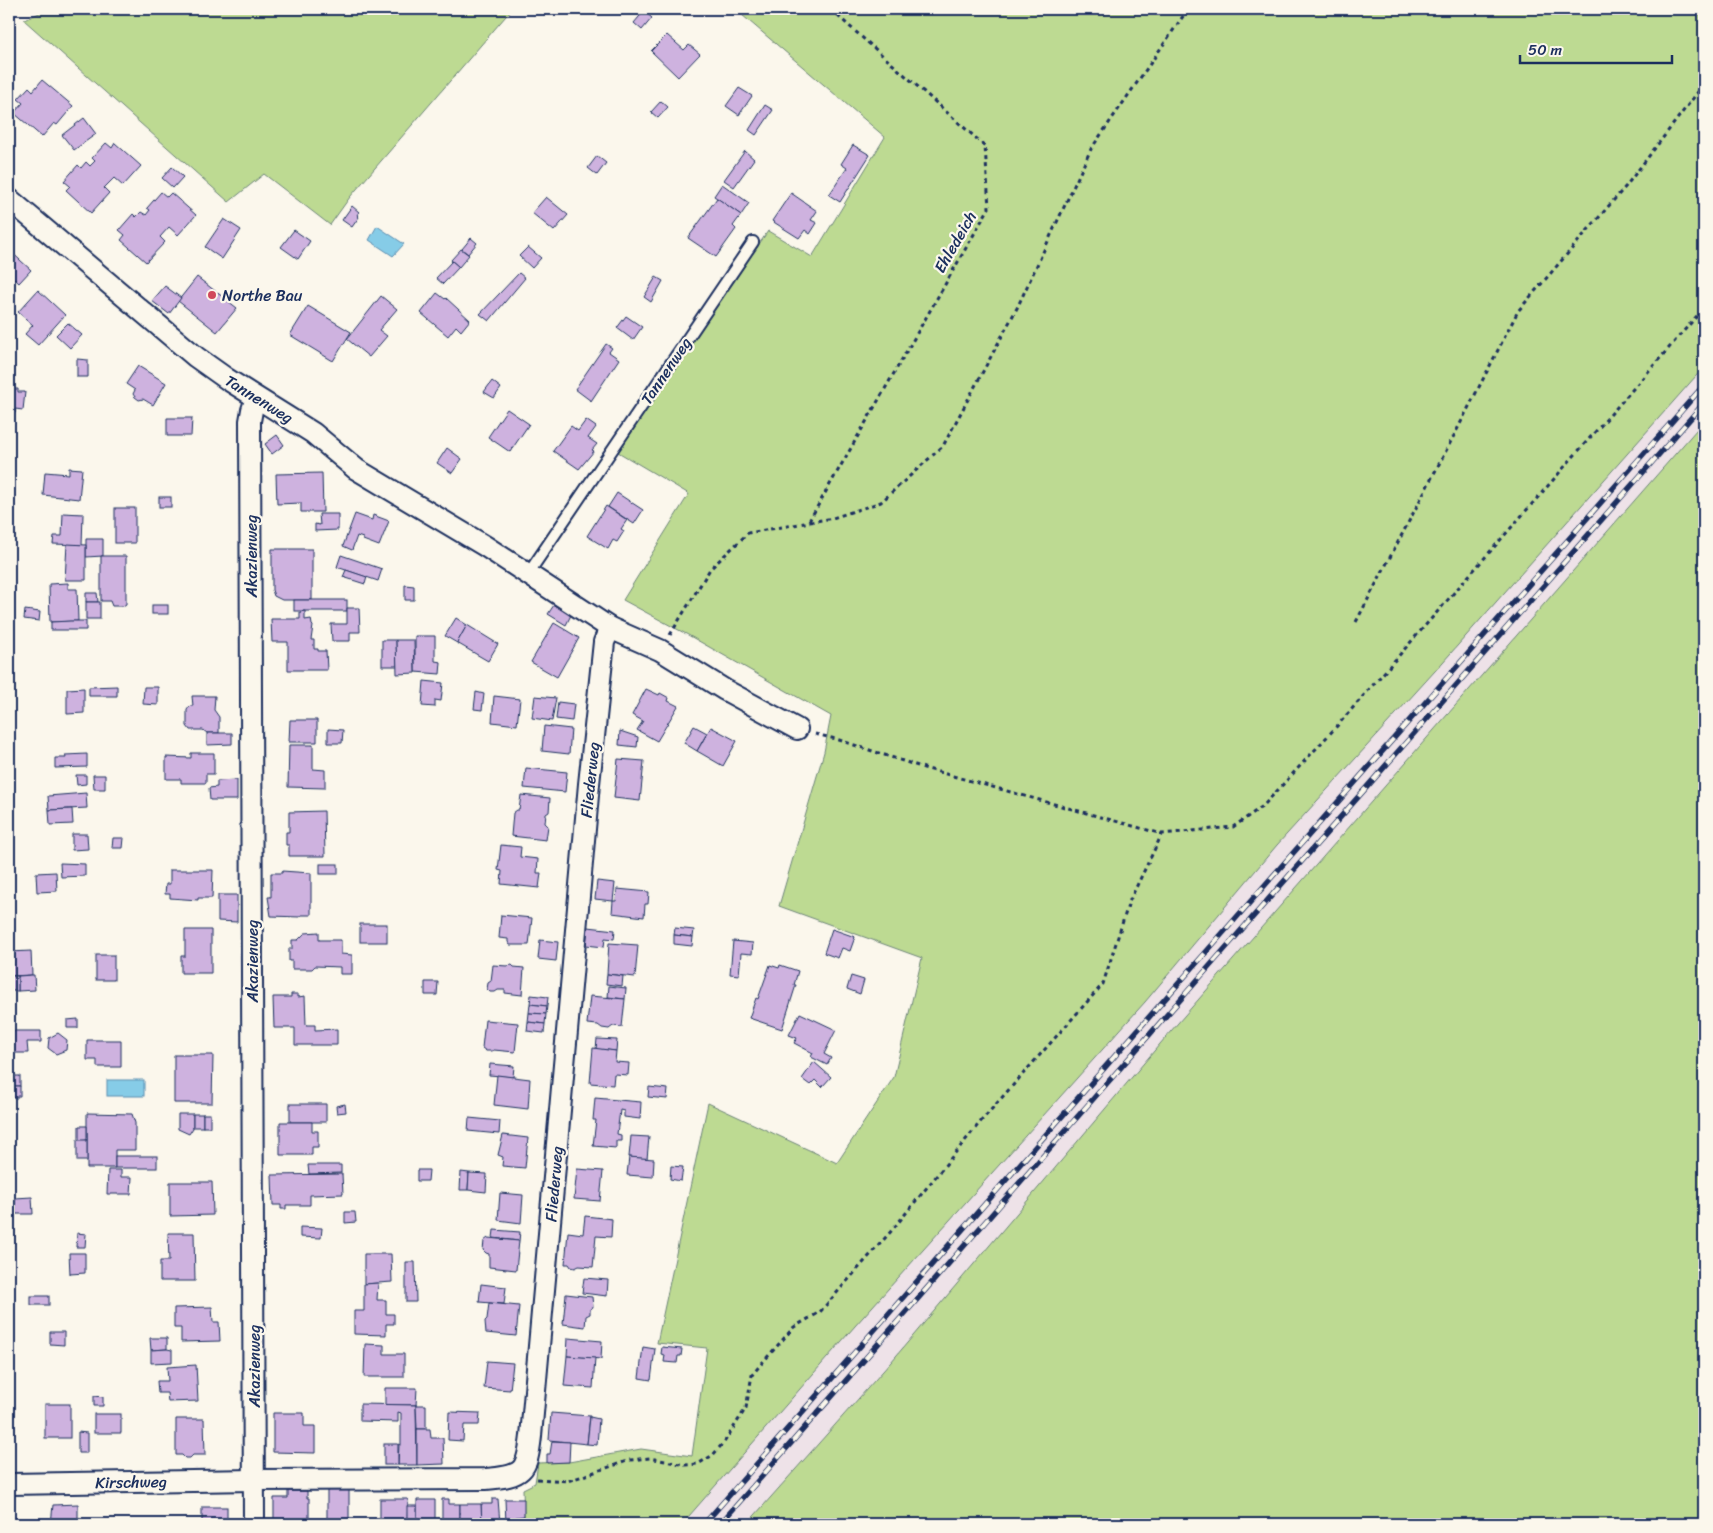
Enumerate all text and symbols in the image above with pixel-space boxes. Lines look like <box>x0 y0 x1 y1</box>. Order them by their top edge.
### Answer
scale bar <box>1520 32 1673 64</box>
text: 50 m <box>1528 37 1563 63</box>
street label: Ehledeich <box>926 206 984 278</box>
place label: Northe Bau <box>222 281 303 310</box>
marker: Northe Bau <box>206 289 218 301</box>
street label: Tannenweg <box>633 331 699 411</box>
street label: Tannenweg <box>219 366 299 432</box>
street label: Akazienweg <box>237 515 266 598</box>
street label: Fliederweg <box>572 741 608 819</box>
street label: Akazienweg <box>238 920 267 1003</box>
street label: Fliederweg <box>536 1145 572 1223</box>
street label: Akazienweg <box>240 1325 269 1408</box>
street label: Kirschweg <box>95 1467 167 1497</box>

